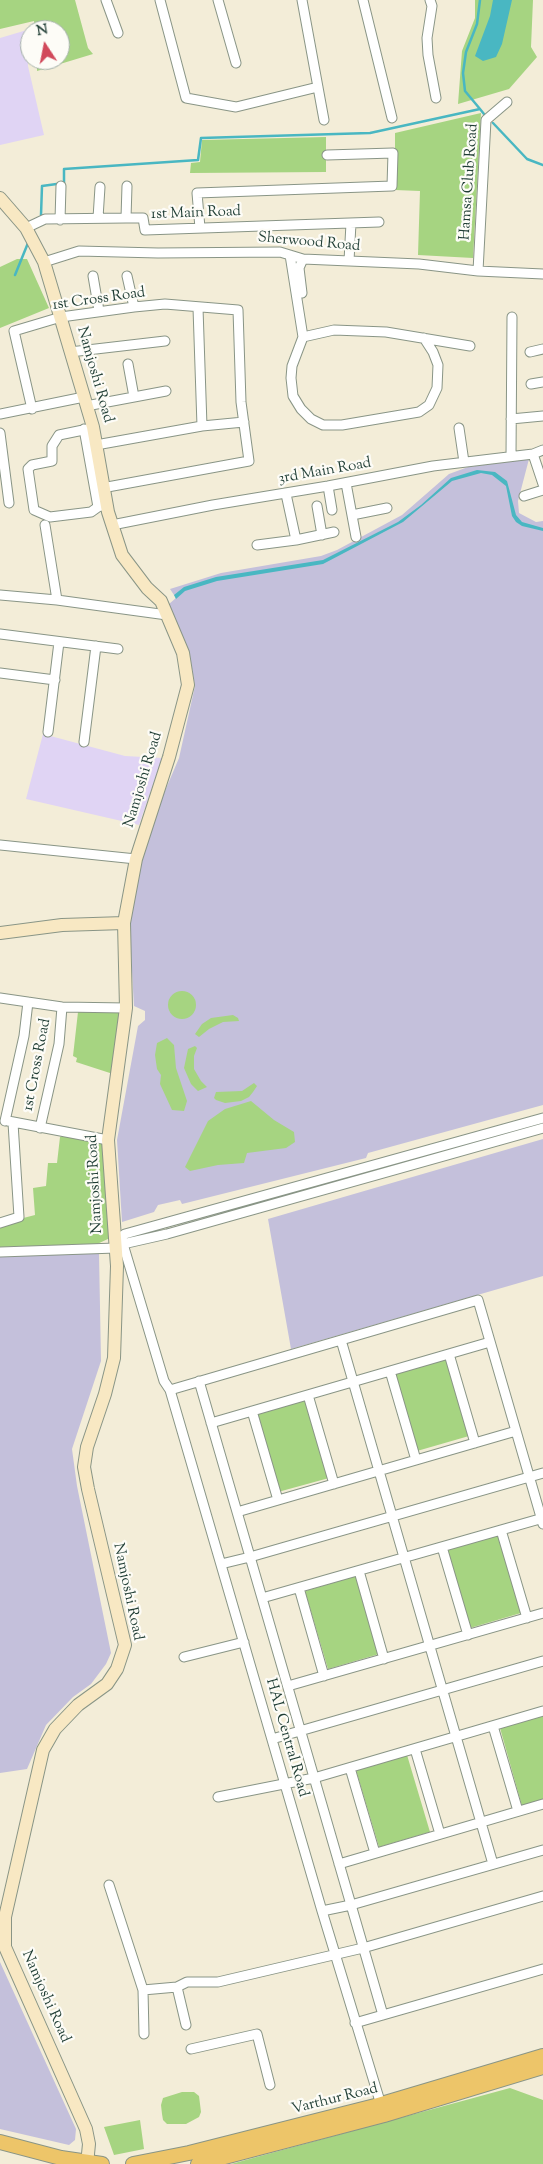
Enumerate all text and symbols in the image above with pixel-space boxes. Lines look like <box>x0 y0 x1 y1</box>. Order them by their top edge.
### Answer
north arrow <box>20 20 70 70</box>
text: N <box>35 20 50 42</box>
street label: Hamsa Club Road <box>457 123 483 241</box>
street label: 1st Main Road <box>151 203 241 225</box>
street label: Sherwood Road <box>257 230 361 256</box>
street label: 1st Cross Road <box>51 285 147 315</box>
street label: Namjoshi Road <box>72 325 116 425</box>
street label: 3rd Main Road <box>277 455 373 489</box>
street label: Namjoshi Road <box>121 730 167 830</box>
street label: 1st Cross Road <box>20 1017 56 1113</box>
street label: Namjoshi Road <box>84 1134 108 1234</box>
street label: Namjoshi Road <box>108 1542 146 1642</box>
street label: HAL Central Road <box>260 1677 312 1799</box>
street label: Namjoshi Road <box>17 1948 73 2046</box>
street label: Varthur Road <box>290 2081 380 2119</box>

